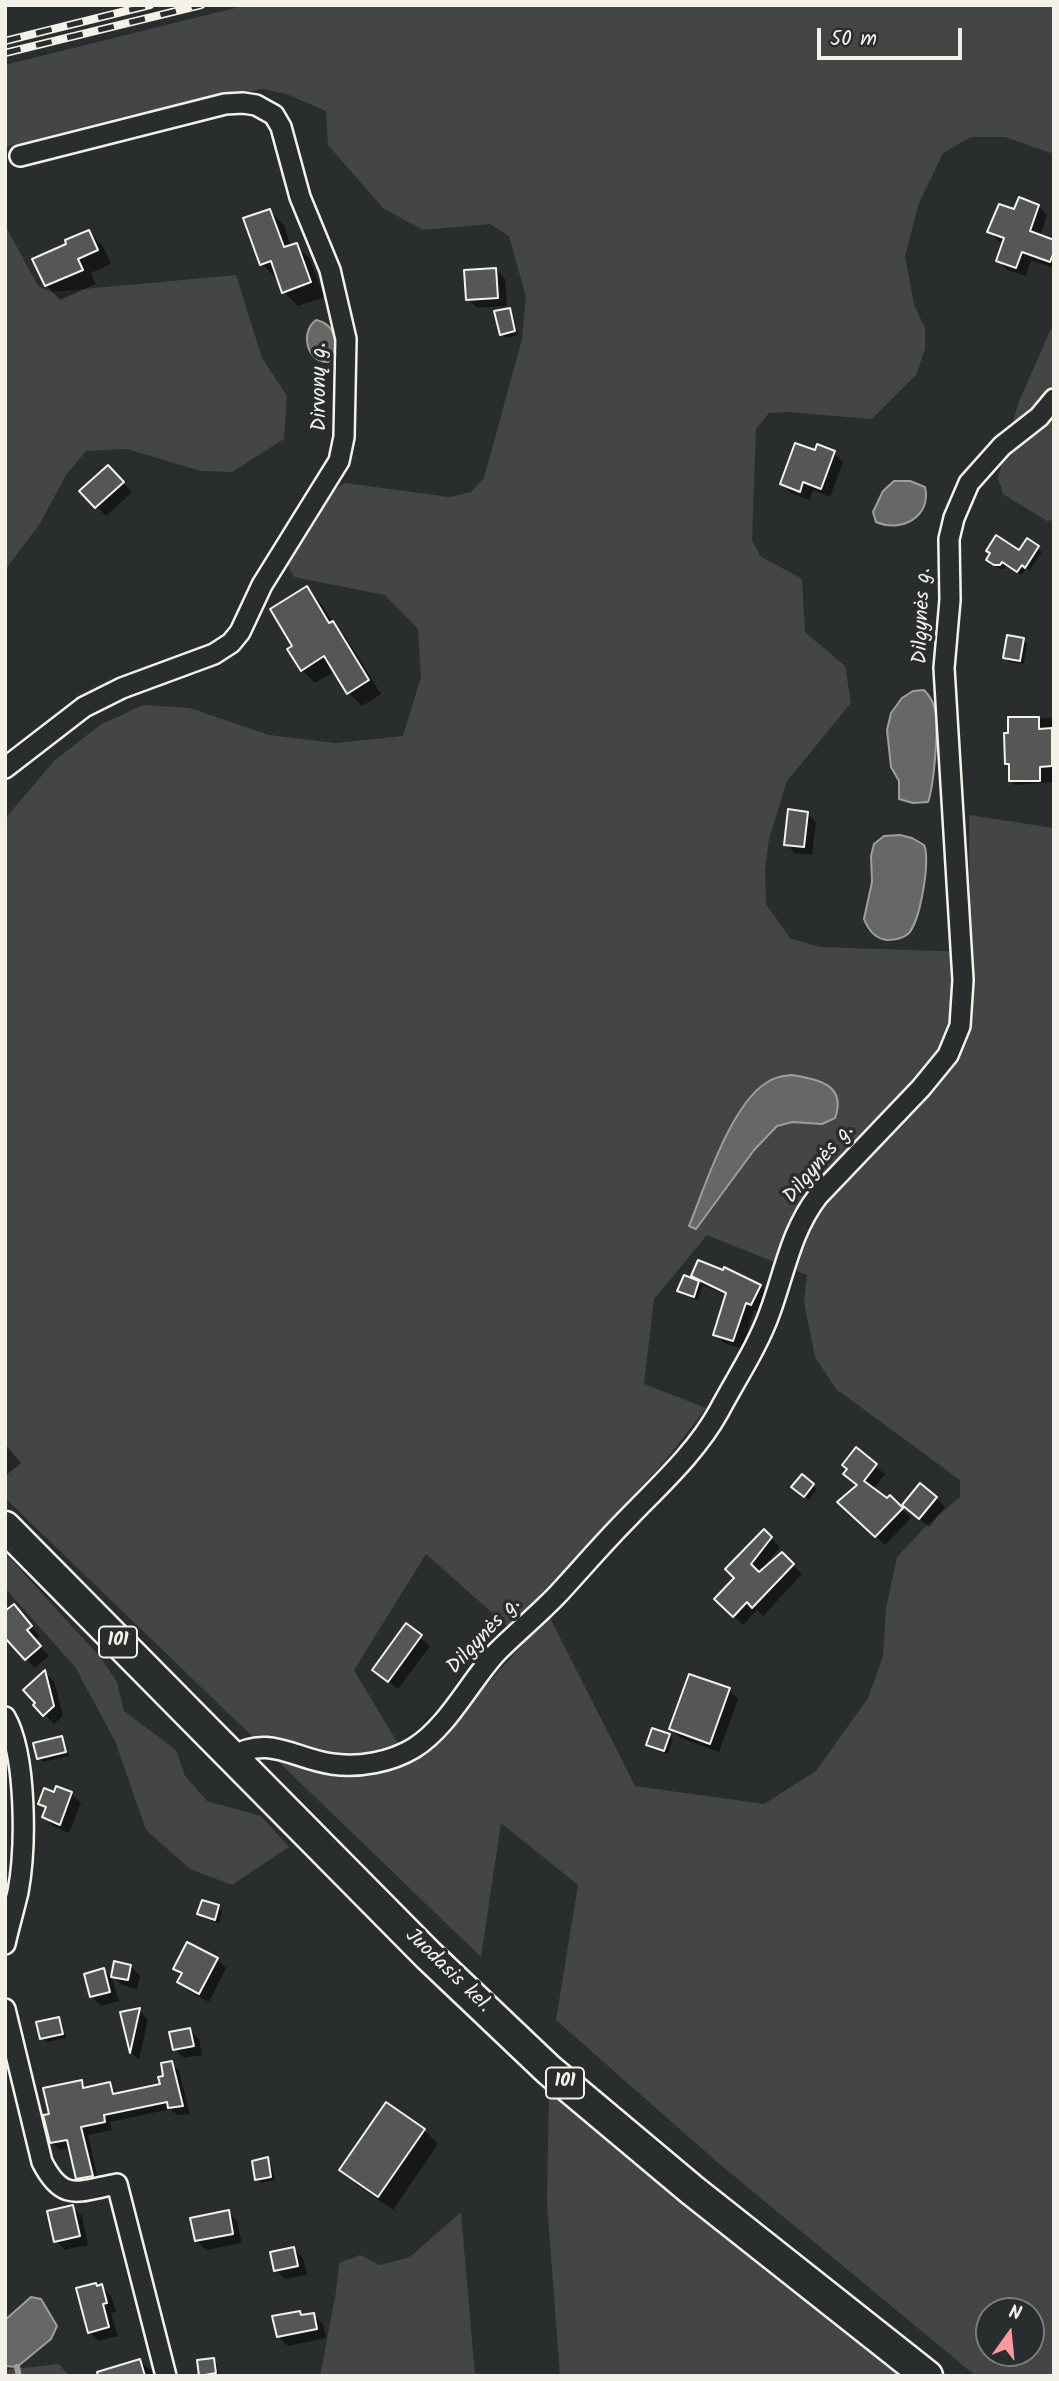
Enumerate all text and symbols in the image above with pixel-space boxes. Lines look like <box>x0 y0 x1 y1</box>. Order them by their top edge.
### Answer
scale bar <box>821 14 966 58</box>
text: 50 m <box>830 23 877 56</box>
street label: Dirvonų g. <box>308 343 334 431</box>
street label: Dilgynės g. <box>910 567 938 665</box>
street label: Dilgynės g. <box>779 1120 861 1210</box>
street label: Dilgynės g. <box>443 1593 527 1681</box>
road number: 101 <box>99 1626 137 1658</box>
street label: Juodasis kel. <box>399 1925 495 2019</box>
road number: 101 <box>546 2068 584 2098</box>
north arrow <box>975 2297 1045 2367</box>
text: N <box>1005 2298 1025 2330</box>

